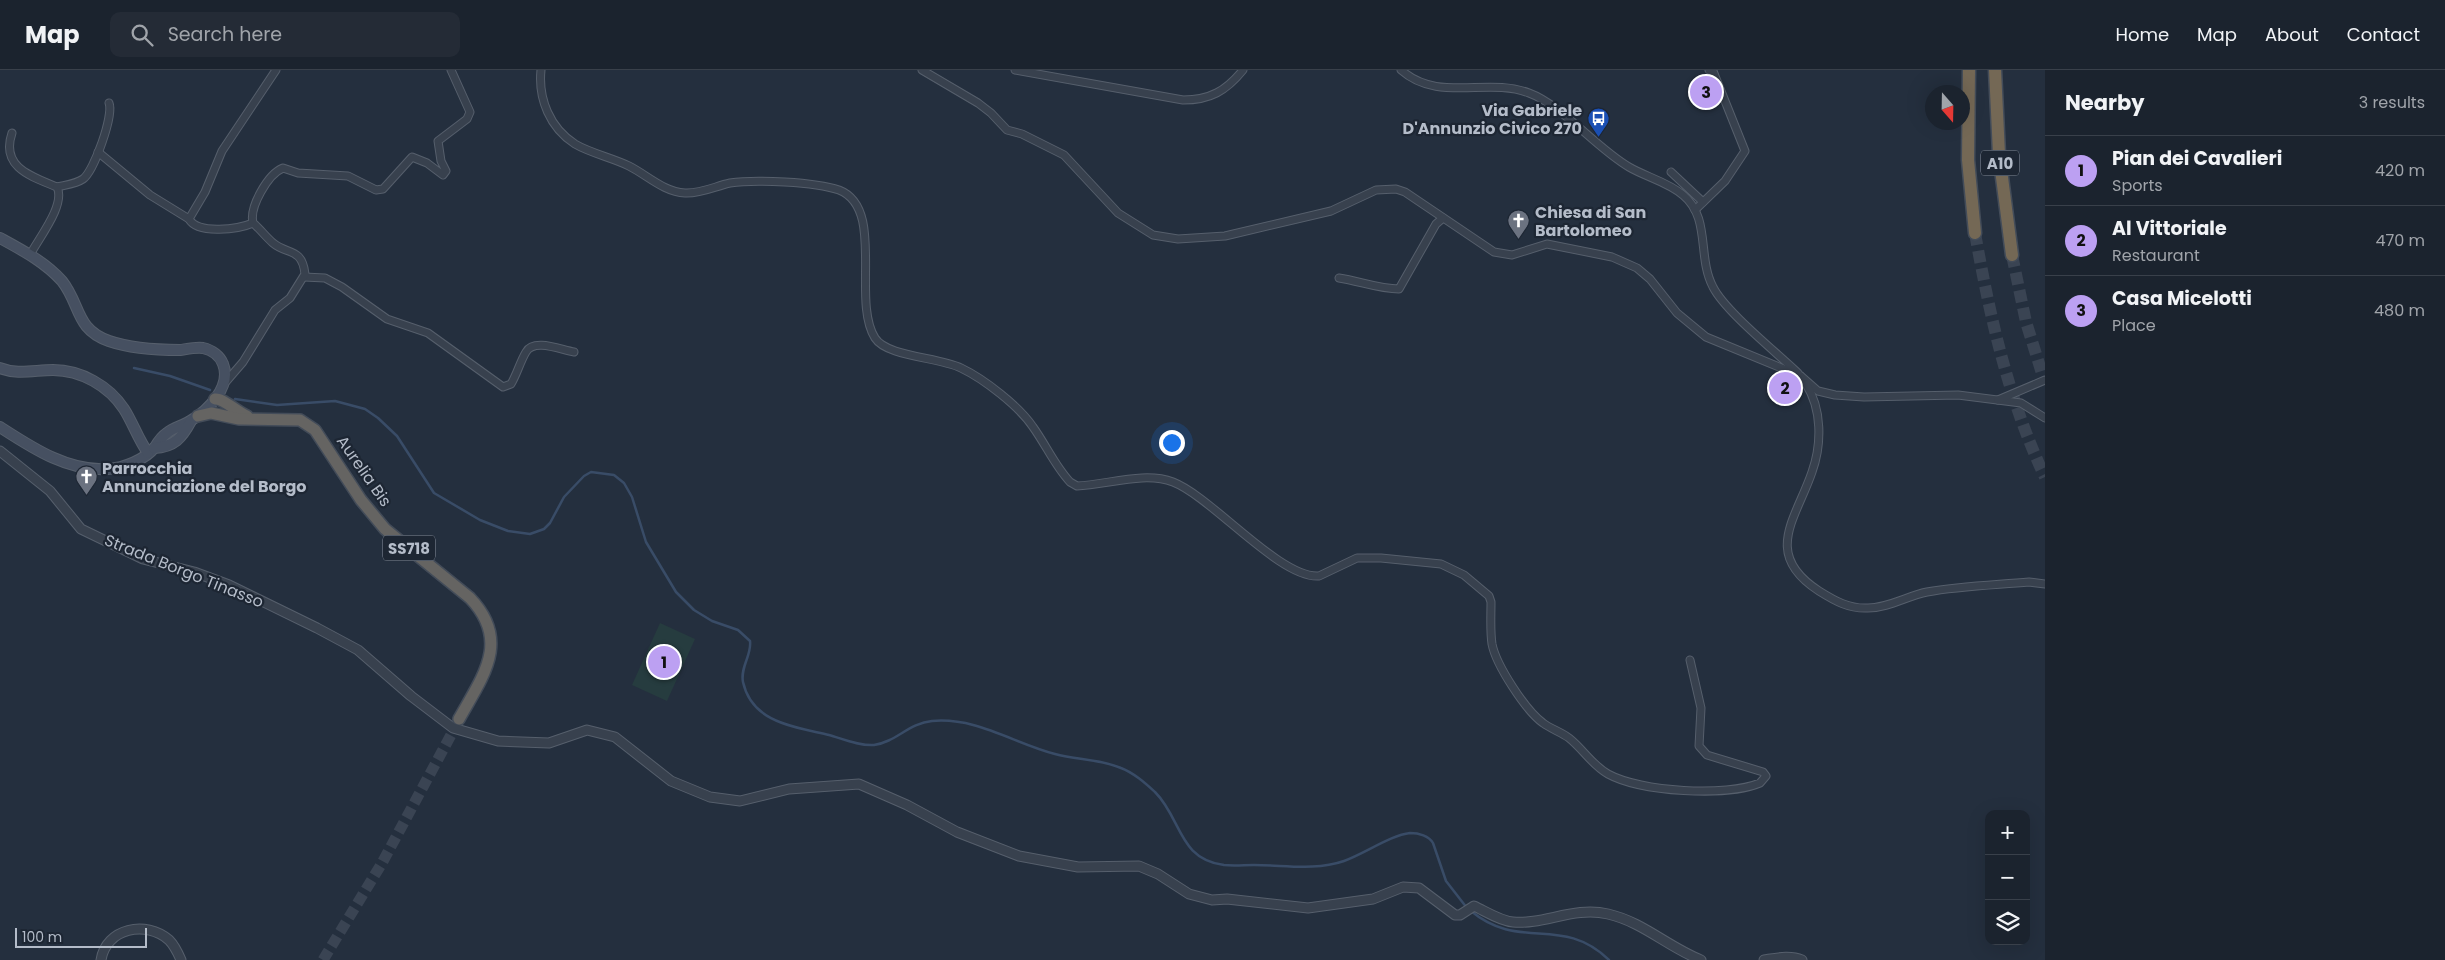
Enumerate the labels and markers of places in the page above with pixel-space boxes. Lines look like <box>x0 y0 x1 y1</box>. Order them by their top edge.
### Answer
pin: 3 <box>1690 73 1722 111</box>
place label: Via Gabriele D'Annunzio Civico 270 <box>1403 99 1582 140</box>
bus stop icon: Via Gabriele D'Annunzio Civico 270 <box>1586 107 1610 138</box>
place label: Chiesa di San Bartolomeo <box>1535 201 1646 242</box>
church icon: Chiesa di San Bartolomeo <box>1507 209 1531 240</box>
pin: 2 <box>1769 369 1801 407</box>
place label: Parrocchia Annunciazione del Borgo <box>102 457 307 498</box>
church icon: Parrocchia Annunciazione del Borgo <box>74 465 98 496</box>
pin: 1 <box>648 643 680 681</box>

